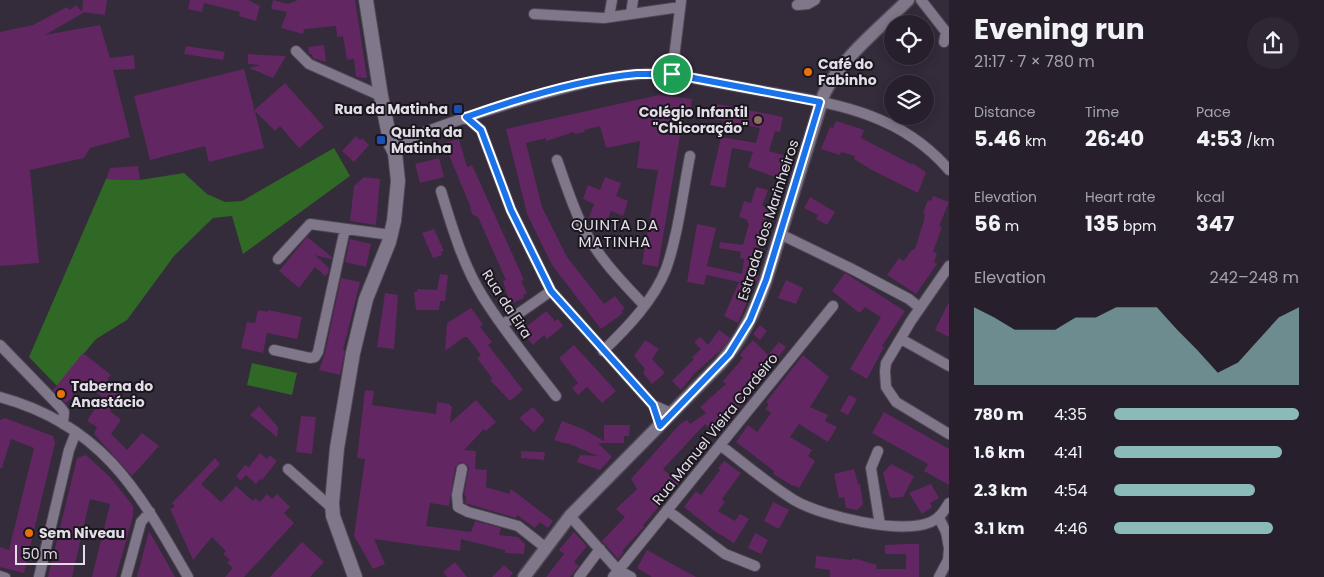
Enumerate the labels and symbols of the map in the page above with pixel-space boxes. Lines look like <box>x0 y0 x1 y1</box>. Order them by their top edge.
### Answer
pin <box>651 53 693 95</box>
place label: Café do Fabinho <box>818 54 877 90</box>
marker: Café do Fabinho <box>802 66 814 78</box>
place label: Rua da Matinha <box>334 99 448 119</box>
place label: Colégio Infantil "Chicoração" <box>639 102 748 138</box>
marker: Rua da Matinha <box>452 103 464 115</box>
marker: Colégio Infantil "Chicoração" <box>752 114 764 126</box>
place label: Quinta da Matinha <box>391 122 462 158</box>
marker: Quinta da Matinha <box>375 134 387 146</box>
street label: Estrada dos Marinheiros <box>733 137 803 303</box>
district label: QUINTA DA MATINHA <box>571 214 659 252</box>
street label: Rua da Eira <box>477 266 537 342</box>
street label: Rua Manuel Vieira Cordeiro <box>647 349 783 509</box>
place label: Taberna do Anastácio <box>71 376 153 412</box>
marker: Taberna do Anastácio <box>55 388 67 400</box>
place label: Sem Niveau <box>39 523 125 543</box>
marker: Sem Niveau <box>23 527 35 539</box>
scale bar <box>15 542 85 565</box>

